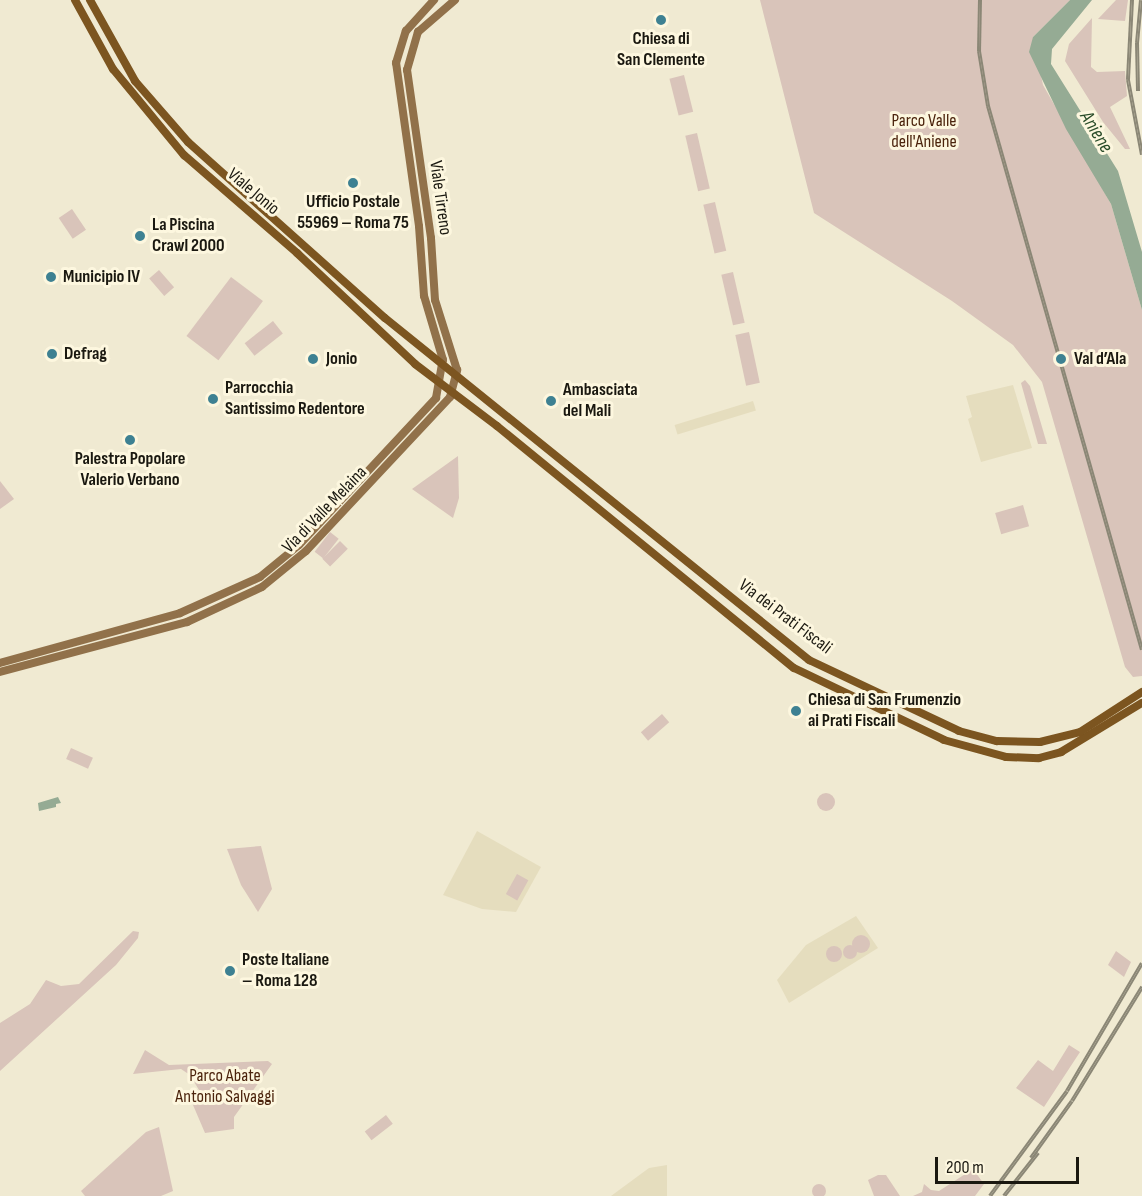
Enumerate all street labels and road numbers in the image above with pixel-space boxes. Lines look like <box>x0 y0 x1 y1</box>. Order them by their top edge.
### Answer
street label: Viale Tirreno <box>424 159 456 237</box>
street label: Viale Jonio <box>222 164 284 220</box>
street label: Via di Valle Melaina <box>278 462 372 558</box>
street label: Via dei Prati Fiscali <box>734 575 836 659</box>

